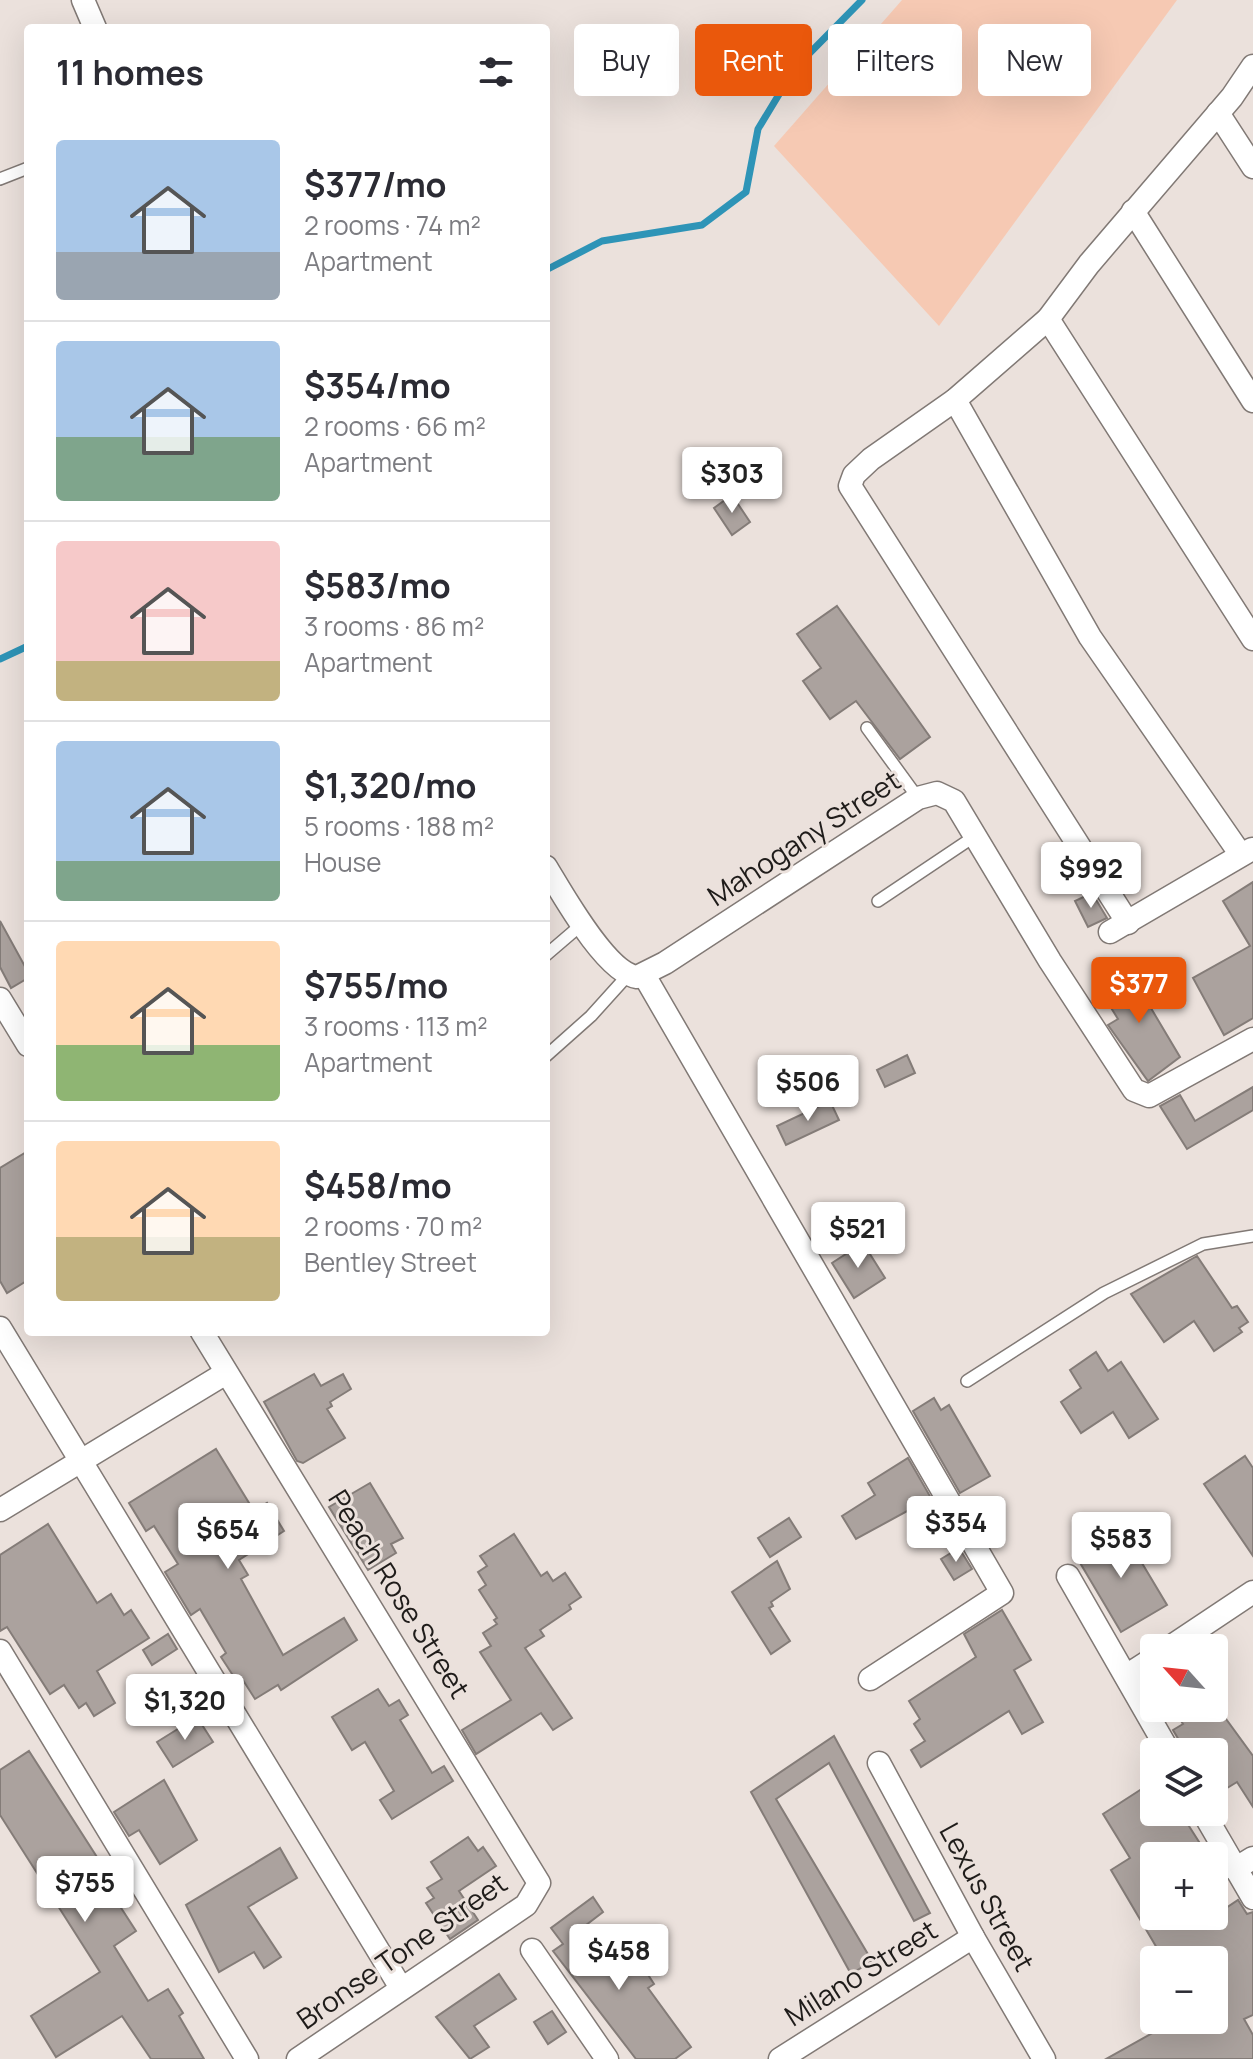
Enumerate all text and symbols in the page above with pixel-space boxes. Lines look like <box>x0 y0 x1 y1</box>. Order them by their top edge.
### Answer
chip: Buy <box>574 24 679 96</box>
chip: Rent <box>695 24 812 96</box>
chip: Filters <box>828 24 962 96</box>
chip: New <box>978 24 1091 96</box>
text: 11 homes <box>56 49 204 95</box>
icon: filters <box>474 50 518 94</box>
text: $377/mo <box>304 161 447 207</box>
icon: home <box>120 172 216 268</box>
text: 2 rooms · 74 m² <box>304 207 481 243</box>
text: Apartment <box>304 243 433 279</box>
text: $354/mo <box>304 362 451 408</box>
icon: home <box>120 373 216 469</box>
text: 2 rooms · 66 m² <box>304 408 486 444</box>
text: Apartment <box>304 444 433 480</box>
pin: $303 <box>685 447 779 515</box>
text: $303 <box>700 455 764 491</box>
text: $583/mo <box>304 562 451 608</box>
icon: home <box>120 573 216 669</box>
text: 3 rooms · 86 m² <box>304 608 484 644</box>
text: Apartment <box>304 644 433 680</box>
street label: Mahogany Street <box>700 760 907 914</box>
text: $1,320/mo <box>304 762 477 808</box>
icon: home <box>120 773 216 869</box>
text: 5 rooms · 188 m² <box>304 808 494 844</box>
pin: $992 <box>1044 842 1138 910</box>
text: House <box>304 844 381 880</box>
text: $992 <box>1059 850 1123 886</box>
pin: $377 <box>1092 957 1186 1025</box>
text: $755/mo <box>304 962 448 1008</box>
text: $377 <box>1109 965 1169 1001</box>
icon: home <box>120 973 216 1069</box>
text: 3 rooms · 113 m² <box>304 1008 488 1044</box>
text: Apartment <box>304 1044 433 1080</box>
pin: $506 <box>761 1055 855 1123</box>
text: $506 <box>776 1063 840 1099</box>
text: $458/mo <box>304 1162 452 1208</box>
icon: home <box>120 1173 216 1269</box>
pin: $521 <box>811 1202 905 1270</box>
text: 2 rooms · 70 m² <box>304 1208 482 1244</box>
text: $521 <box>829 1210 887 1246</box>
text: Bentley Street <box>304 1244 477 1280</box>
street label: Peach Rose Street <box>320 1482 479 1705</box>
pin: $354 <box>909 1496 1003 1564</box>
pin: $654 <box>181 1503 275 1571</box>
text: $354 <box>925 1504 987 1540</box>
text: $654 <box>196 1511 260 1547</box>
pin: $583 <box>1074 1512 1168 1580</box>
text: $583 <box>1090 1520 1152 1556</box>
north arrow <box>1140 1634 1228 1722</box>
map controls <box>1140 1634 1228 2034</box>
pin: $1,320 <box>120 1674 250 1742</box>
text: $1,320 <box>144 1682 226 1718</box>
button: layers <box>1140 1738 1228 1826</box>
street label: Lexus Street <box>931 1816 1044 1977</box>
button: + <box>1140 1842 1228 1930</box>
pin: $755 <box>38 1856 132 1924</box>
street label: Bronse Tone Street <box>289 1863 514 2037</box>
text: $755 <box>55 1864 115 1900</box>
street label: Milano Street <box>777 1910 944 2034</box>
pin: $458 <box>572 1924 666 1992</box>
text: $458 <box>587 1932 651 1968</box>
button: − <box>1140 1946 1228 2034</box>

